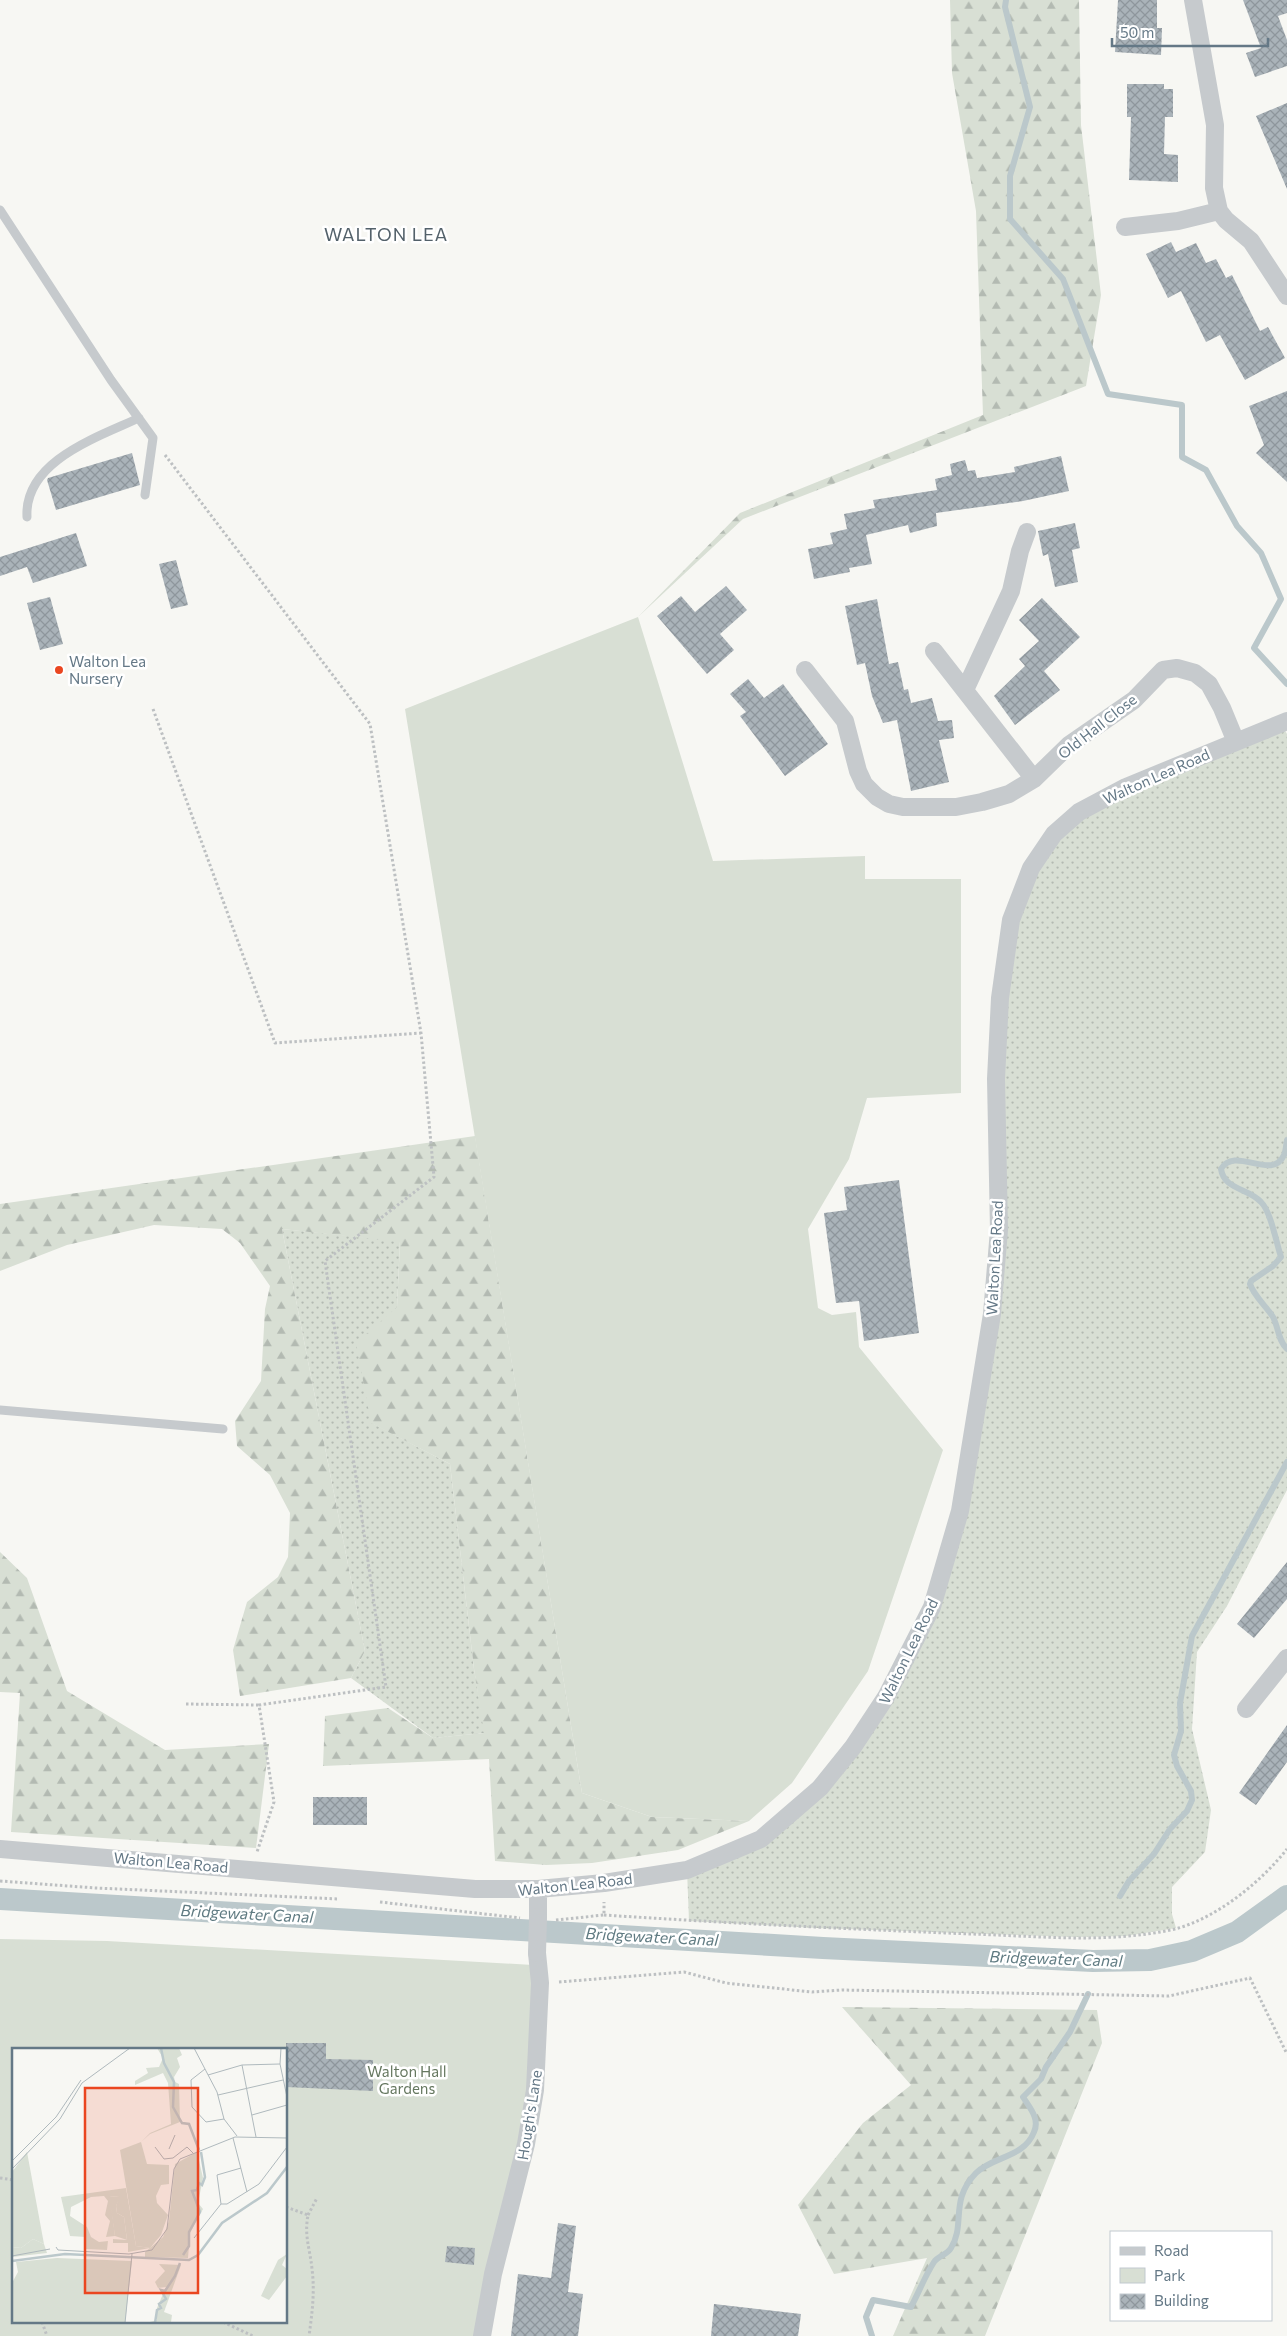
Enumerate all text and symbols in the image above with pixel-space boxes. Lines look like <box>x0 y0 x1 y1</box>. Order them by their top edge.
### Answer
scale bar <box>1112 15 1268 47</box>
text: 50 m <box>1120 23 1154 41</box>
district label: WALTON LEA <box>324 223 448 245</box>
place label: Walton Lea Nursery <box>69 652 146 687</box>
marker: Walton Lea Nursery <box>53 664 65 676</box>
street label: Old Hall Close <box>1054 690 1140 762</box>
street label: Walton Lea Road <box>1100 744 1212 808</box>
street label: Walton Lea Road <box>982 1200 1006 1316</box>
street label: Walton Lea Road <box>875 1595 941 1707</box>
street label: Walton Lea Road <box>113 1848 229 1876</box>
street label: Walton Lea Road <box>517 1869 633 1899</box>
water label: Bridgewater Canal <box>180 1900 315 1926</box>
water label: Bridgewater Canal <box>585 1923 720 1949</box>
water label: Bridgewater Canal <box>989 1946 1124 1970</box>
inset map <box>12 2048 288 2324</box>
park label: Walton Hall Gardens <box>367 2062 447 2097</box>
street label: Hough's Lane <box>513 2069 545 2161</box>
legend <box>1110 2231 1272 2321</box>
text: Road <box>1154 2241 1189 2259</box>
text: Park <box>1154 2266 1185 2284</box>
text: Building <box>1154 2291 1209 2309</box>

